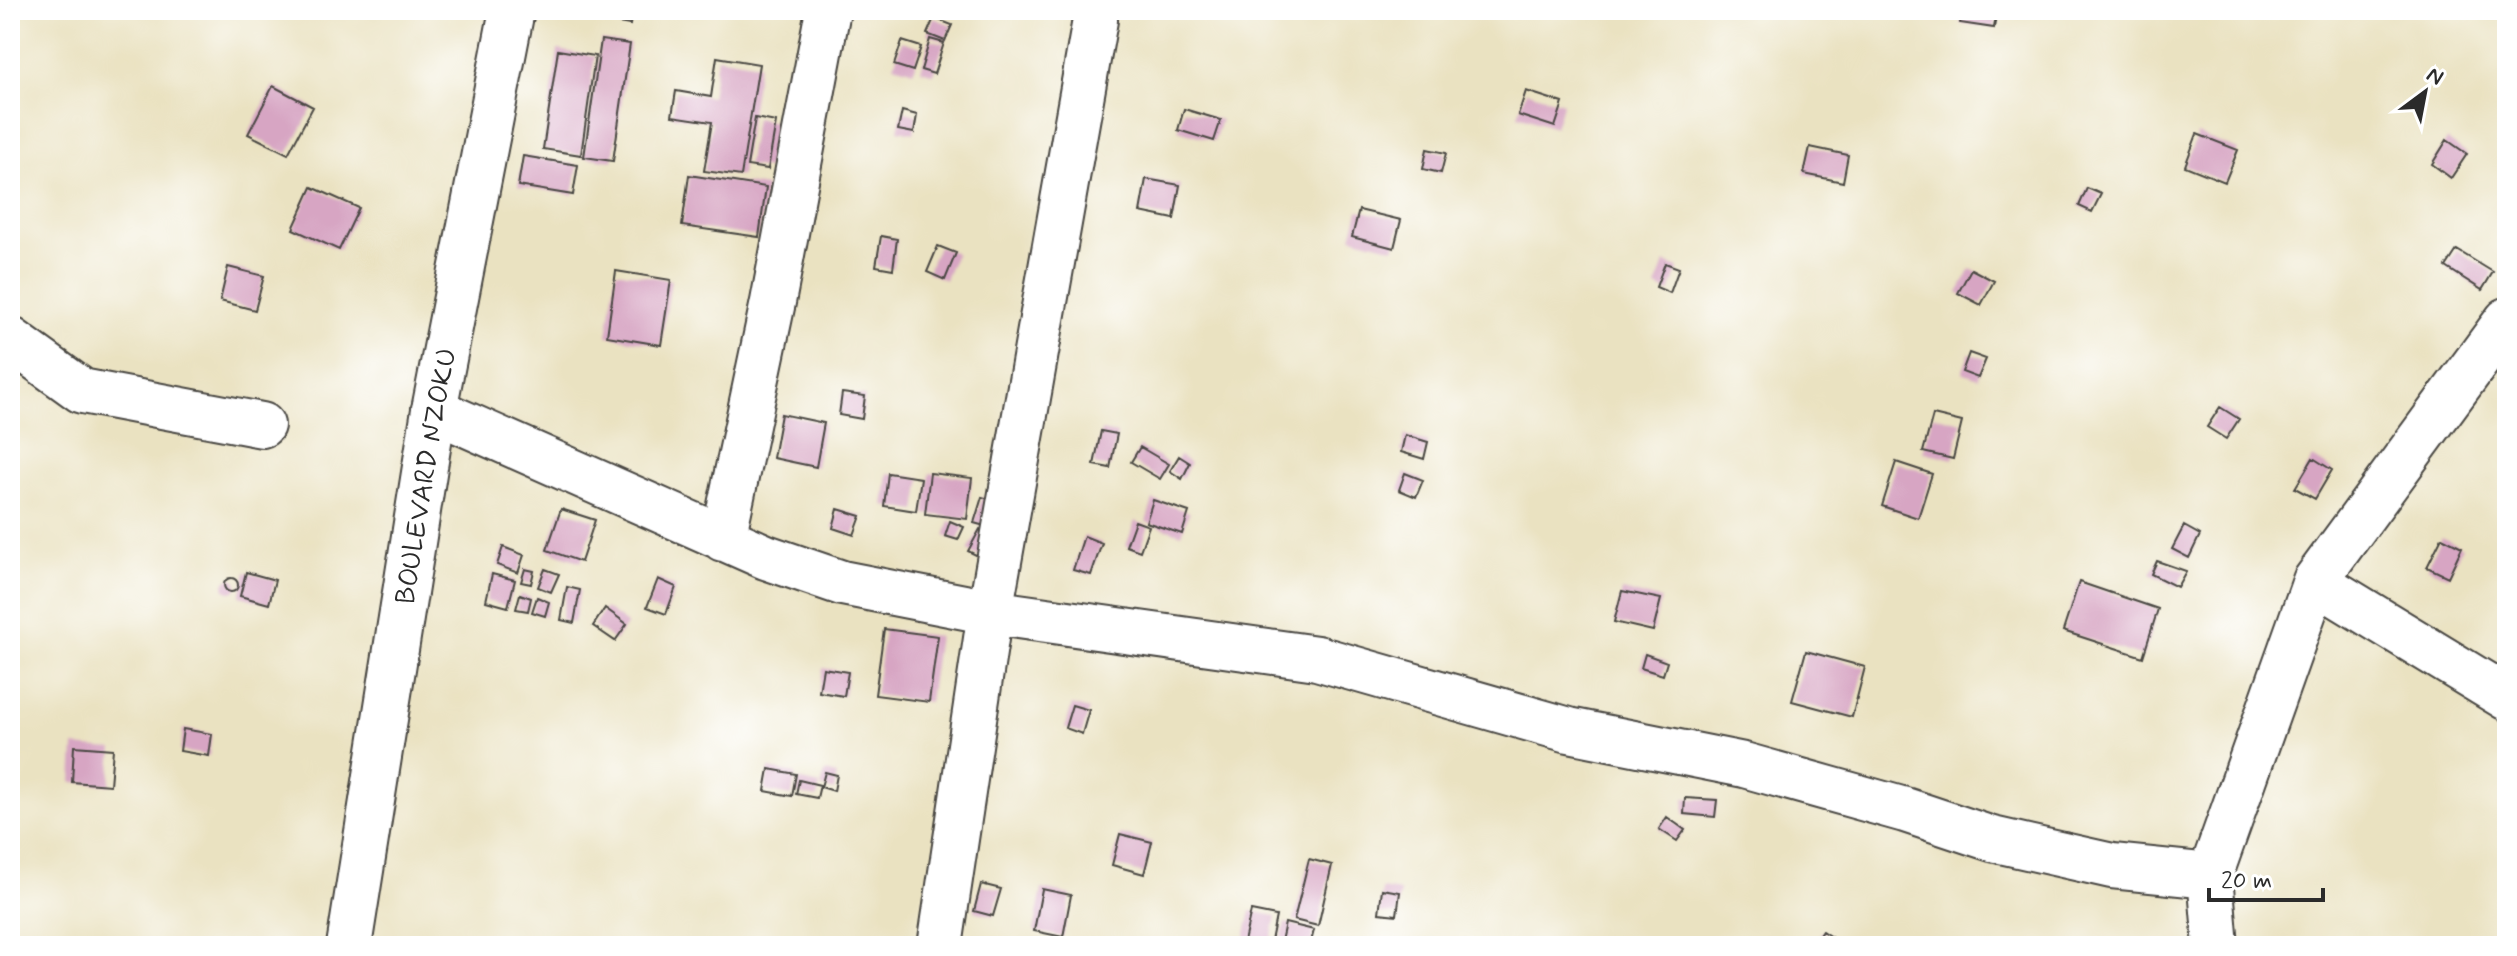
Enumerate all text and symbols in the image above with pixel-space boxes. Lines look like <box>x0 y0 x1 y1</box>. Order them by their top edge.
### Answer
north arrow <box>2385 52 2465 132</box>
text: N <box>2421 61 2448 92</box>
street label: BOULEVARD NZOKU <box>387 345 467 607</box>
scale bar <box>2209 852 2323 902</box>
text: 20 m <box>2221 866 2272 897</box>

